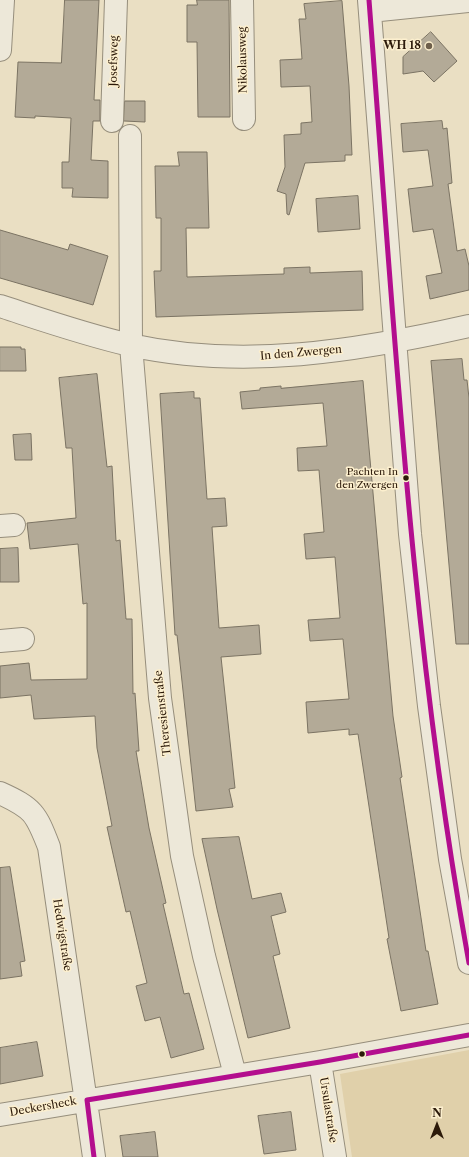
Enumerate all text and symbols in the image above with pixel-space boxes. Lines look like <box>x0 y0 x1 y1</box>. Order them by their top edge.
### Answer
street label: Nikolausweg <box>236 27 250 93</box>
street label: Josefsweg <box>107 35 121 87</box>
place label: WH 18 <box>383 39 421 53</box>
marker: WH 18 <box>424 41 434 51</box>
street label: In den Zwergen <box>260 343 342 363</box>
place label: Pachten In den Zwergen <box>336 466 398 490</box>
marker: Pachten In den Zwergen <box>401 473 411 483</box>
street label: Theresienstraße <box>152 670 174 756</box>
street label: Hedwigstraße <box>50 898 74 972</box>
unlabelled marker <box>357 1049 367 1059</box>
street label: Ursulastraße <box>316 1076 340 1144</box>
street label: Deckersheck <box>9 1095 77 1119</box>
north arrow <box>417 1105 457 1145</box>
text: N <box>432 1106 442 1120</box>

